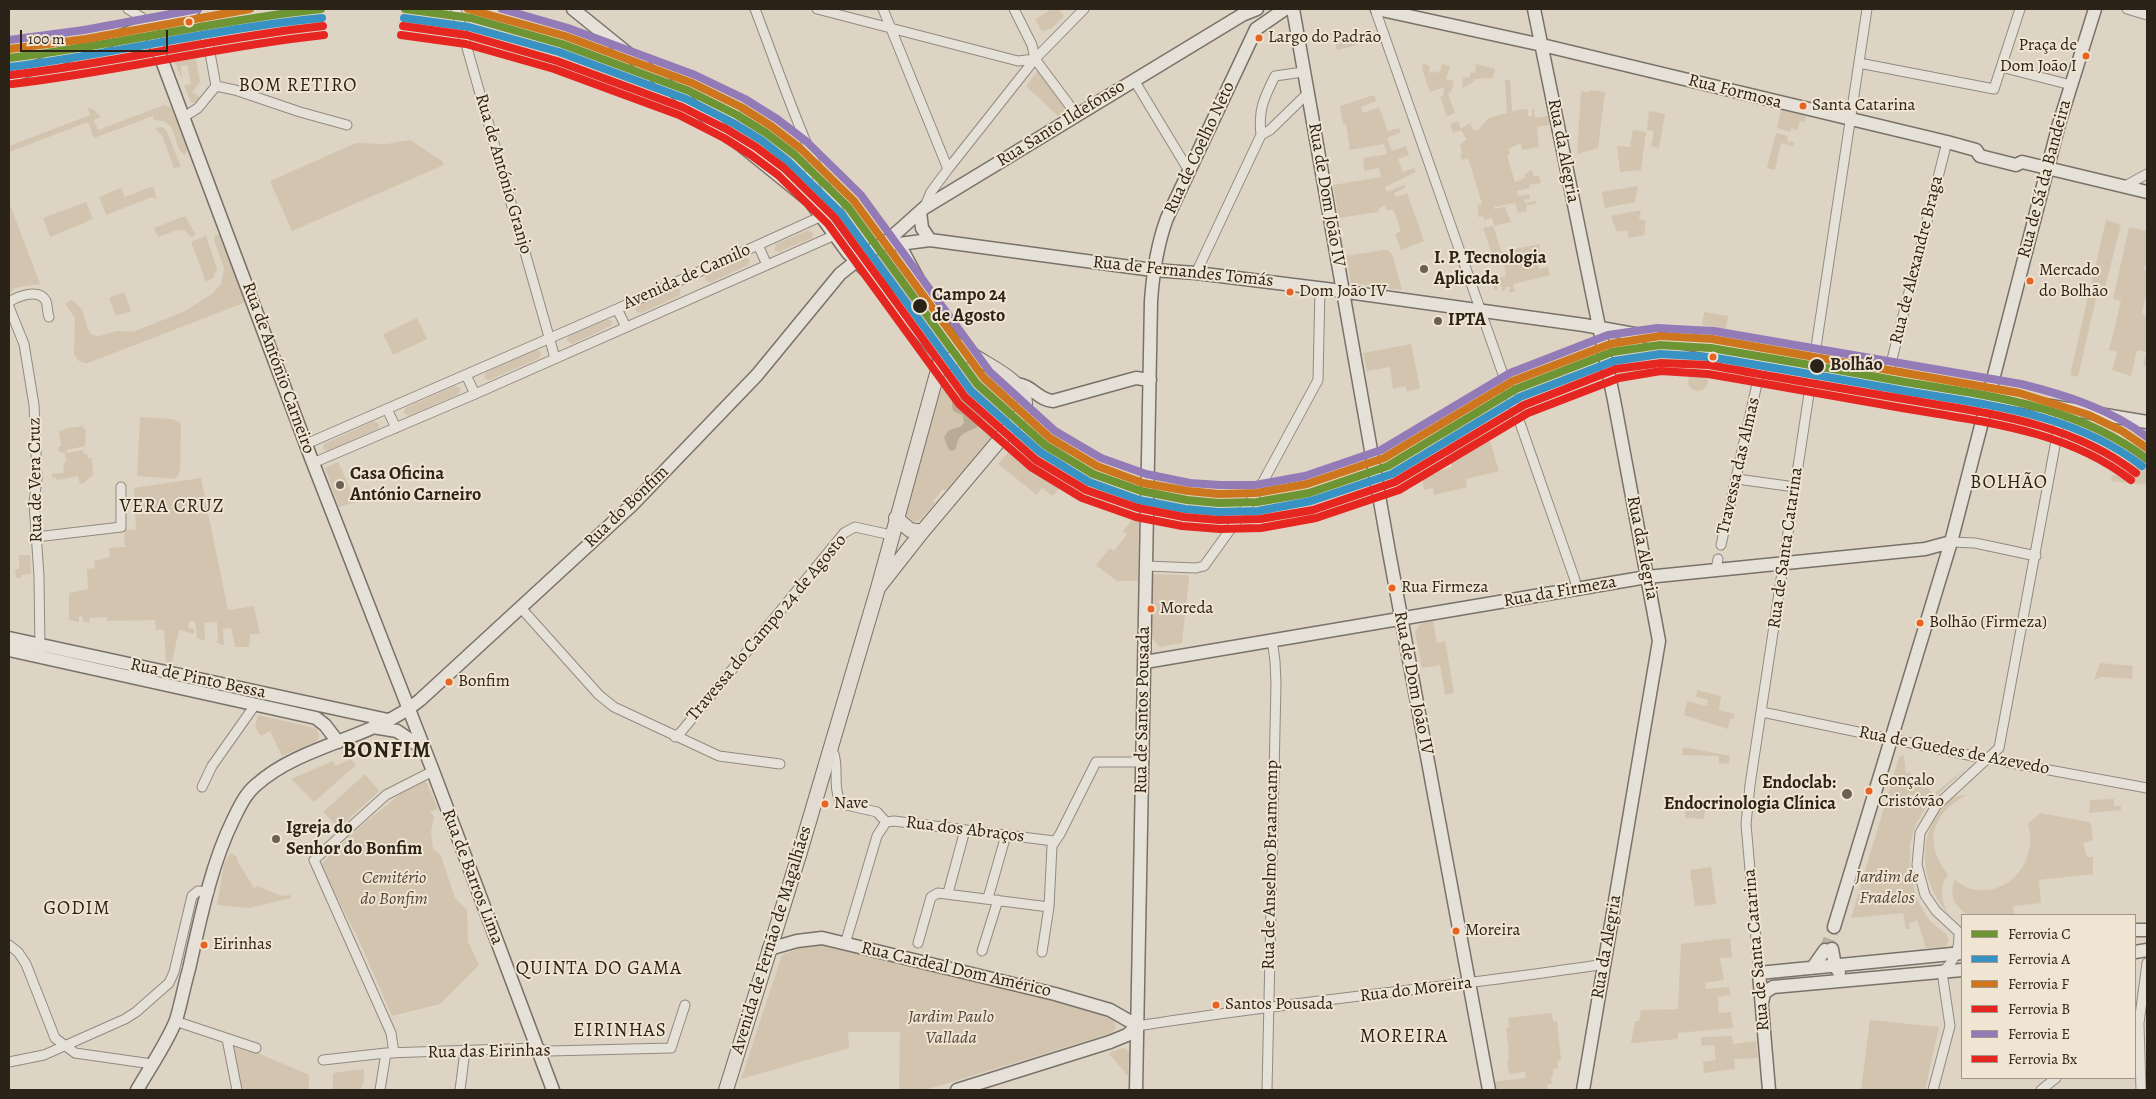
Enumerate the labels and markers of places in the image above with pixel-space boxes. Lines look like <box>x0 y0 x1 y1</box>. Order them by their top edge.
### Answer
unlabelled marker <box>184 17 194 27</box>
place label: Largo do Padrão <box>1268 28 1381 48</box>
marker: Largo do Padrão <box>1254 33 1264 43</box>
place label: Praça de Dom João I <box>2000 36 2077 76</box>
marker: Praça de Dom João I <box>2081 51 2091 61</box>
place label: Santa Catarina <box>1812 96 1915 116</box>
marker: Santa Catarina <box>1798 101 1808 111</box>
place label: I. P. Tecnologia Aplicada <box>1434 248 1546 290</box>
place label: Mercado do Bolhão <box>2039 261 2108 301</box>
marker: I. P. Tecnologia Aplicada <box>1418 263 1430 275</box>
marker: Mercado do Bolhão <box>2025 276 2035 286</box>
place label: Dom João IV <box>1299 282 1387 302</box>
place label: Campo 24 de Agosto <box>932 285 1006 328</box>
marker: Dom João IV <box>1285 287 1295 297</box>
marker: Campo 24 de Agosto <box>911 297 929 315</box>
place label: IPTA <box>1448 310 1486 332</box>
marker: IPTA <box>1432 315 1444 327</box>
unlabelled marker <box>1708 352 1718 362</box>
place label: Bolhão <box>1830 355 1883 377</box>
marker: Bolhão <box>1808 357 1826 375</box>
place label: Casa Oficina António Carneiro <box>350 464 481 506</box>
marker: Casa Oficina António Carneiro <box>334 479 346 491</box>
place label: Rua Firmeza <box>1401 578 1489 598</box>
marker: Rua Firmeza <box>1387 583 1397 593</box>
place label: Moreda <box>1160 599 1214 619</box>
marker: Moreda <box>1146 604 1156 614</box>
place label: Bolhão (Firmeza) <box>1929 613 2047 633</box>
marker: Bolhão (Firmeza) <box>1915 618 1925 628</box>
place label: Bonfim <box>458 672 510 692</box>
marker: Bonfim <box>444 677 454 687</box>
place label: Gonçalo Cristóvão <box>1878 771 1944 811</box>
place label: Endoclab: Endocrinologia Clínica <box>1664 773 1836 816</box>
marker: Gonçalo Cristóvão <box>1864 786 1874 796</box>
marker: Endoclab: Endocrinologia Clínica <box>1840 787 1854 801</box>
place label: Nave <box>834 794 868 814</box>
marker: Nave <box>820 799 830 809</box>
place label: Igreja do Senhor do Bonfim <box>286 818 422 861</box>
marker: Igreja do Senhor do Bonfim <box>270 833 282 845</box>
place label: Moreira <box>1465 921 1521 941</box>
marker: Moreira <box>1451 926 1461 936</box>
place label: Eirinhas <box>213 935 272 955</box>
marker: Eirinhas <box>199 940 209 950</box>
place label: Santos Pousada <box>1225 995 1333 1015</box>
marker: Santos Pousada <box>1211 1000 1221 1010</box>

